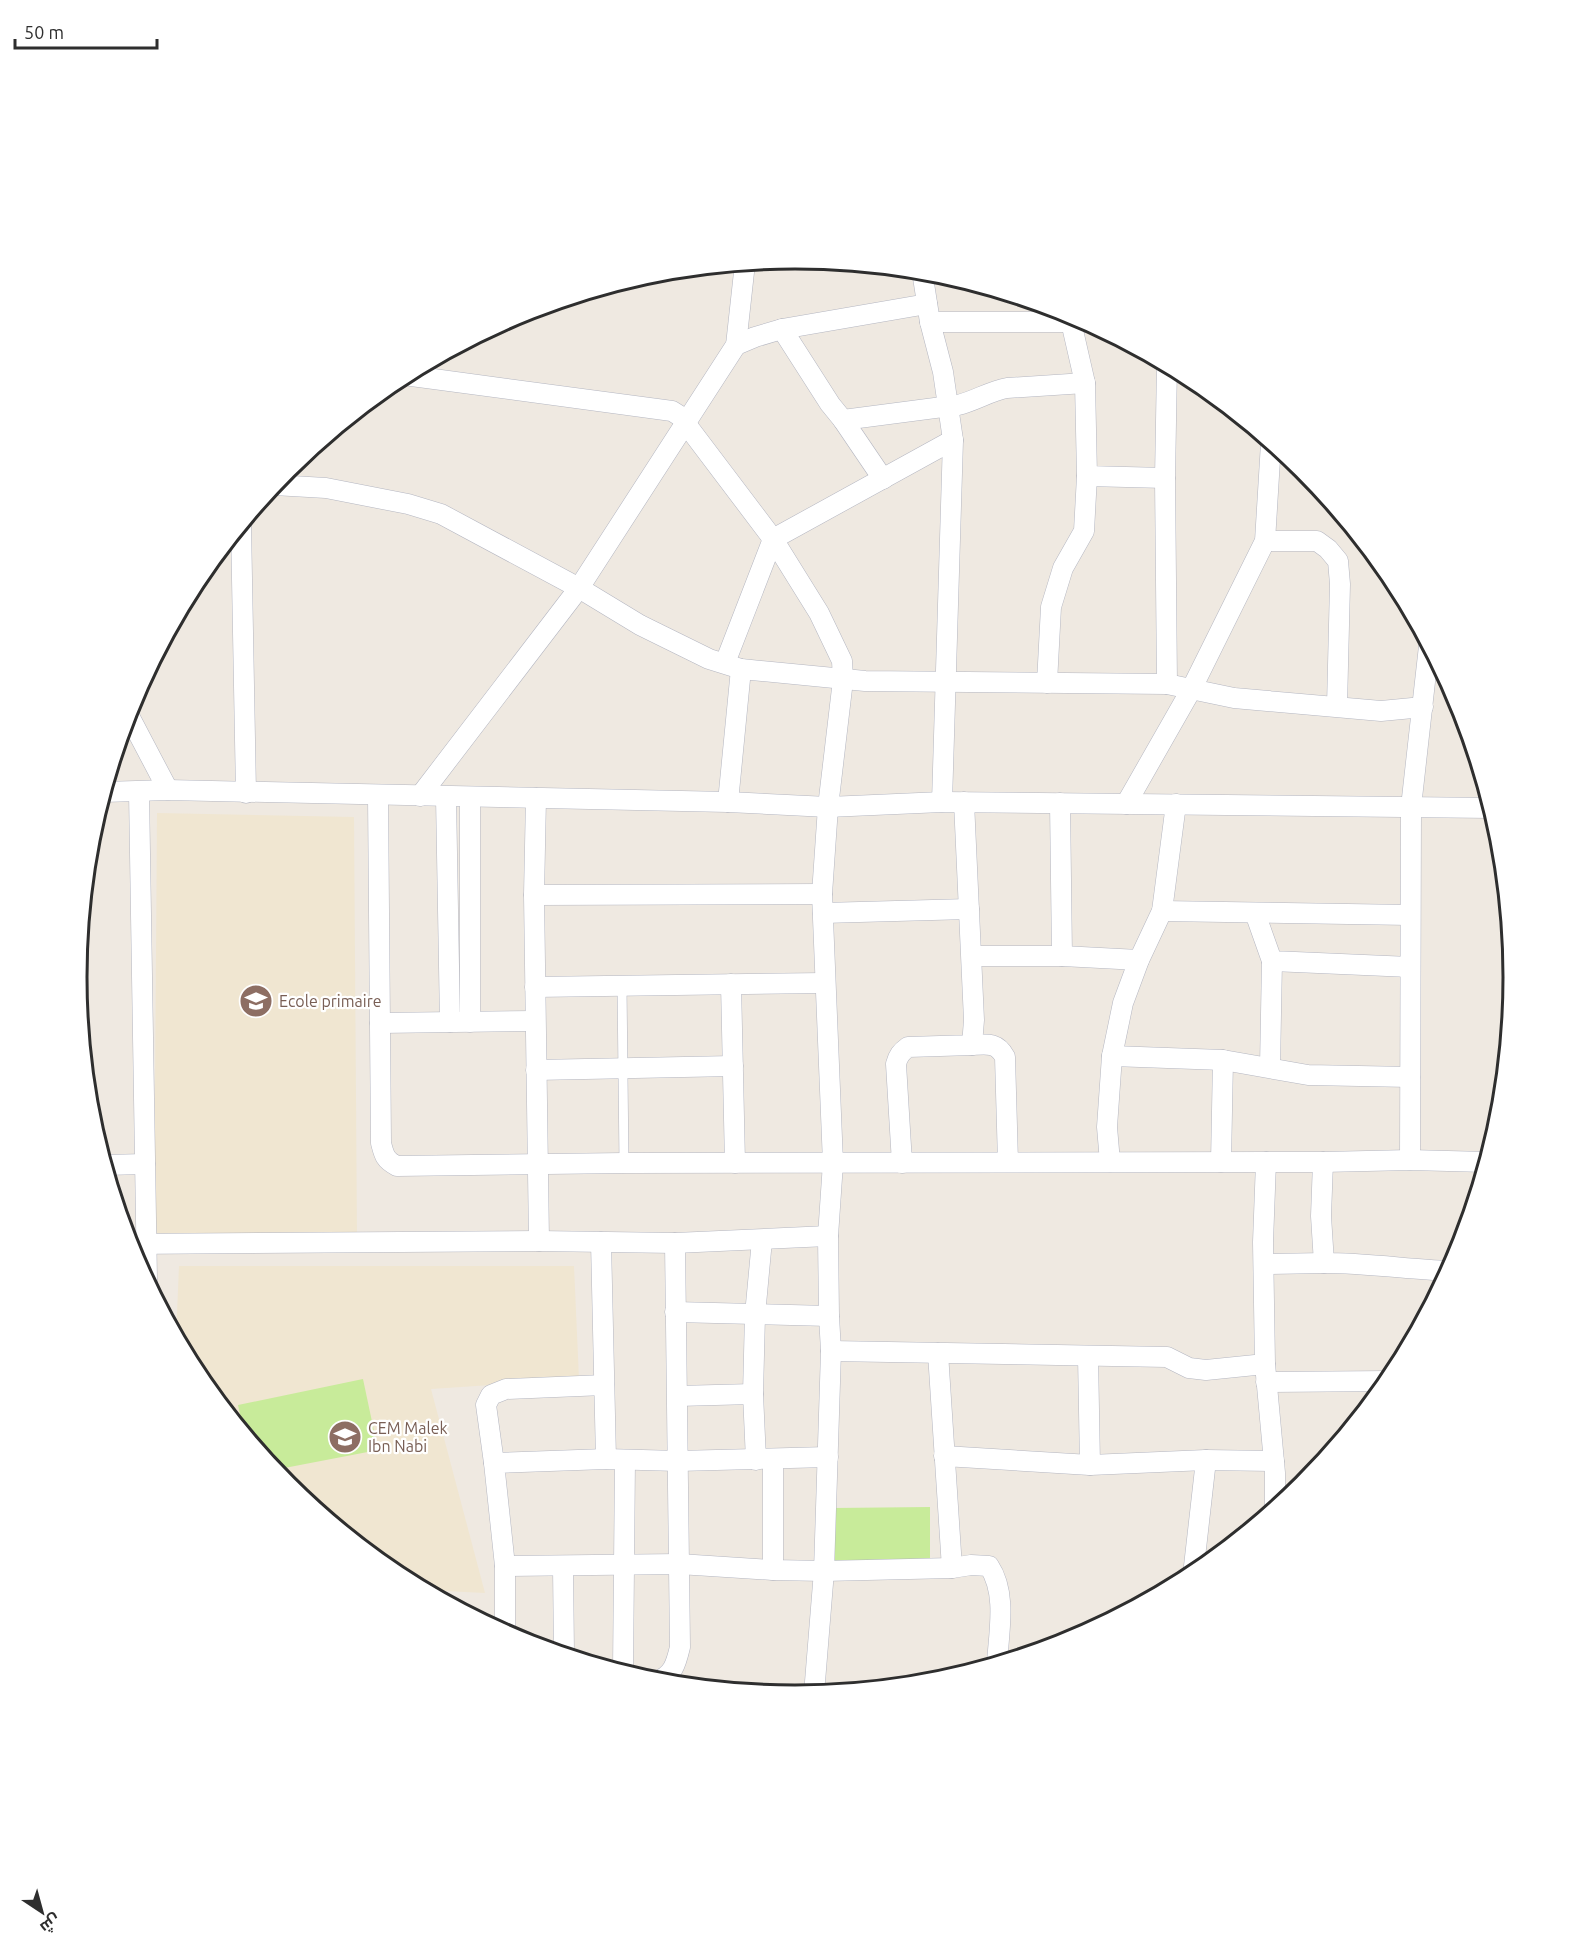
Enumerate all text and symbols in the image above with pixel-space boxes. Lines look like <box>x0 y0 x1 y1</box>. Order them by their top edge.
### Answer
scale bar <box>15 12 158 50</box>
text: 50 m <box>24 22 64 42</box>
school or university icon: Ecole primaire <box>238 983 274 1019</box>
place label: Ecole primaire <box>279 992 382 1010</box>
school or university icon: CEM Malek Ibn Nabi <box>327 1419 363 1455</box>
place label: CEM Malek Ibn Nabi <box>368 1419 448 1455</box>
north arrow <box>12 1882 72 1942</box>
text: ش <box>37 1910 64 1937</box>

